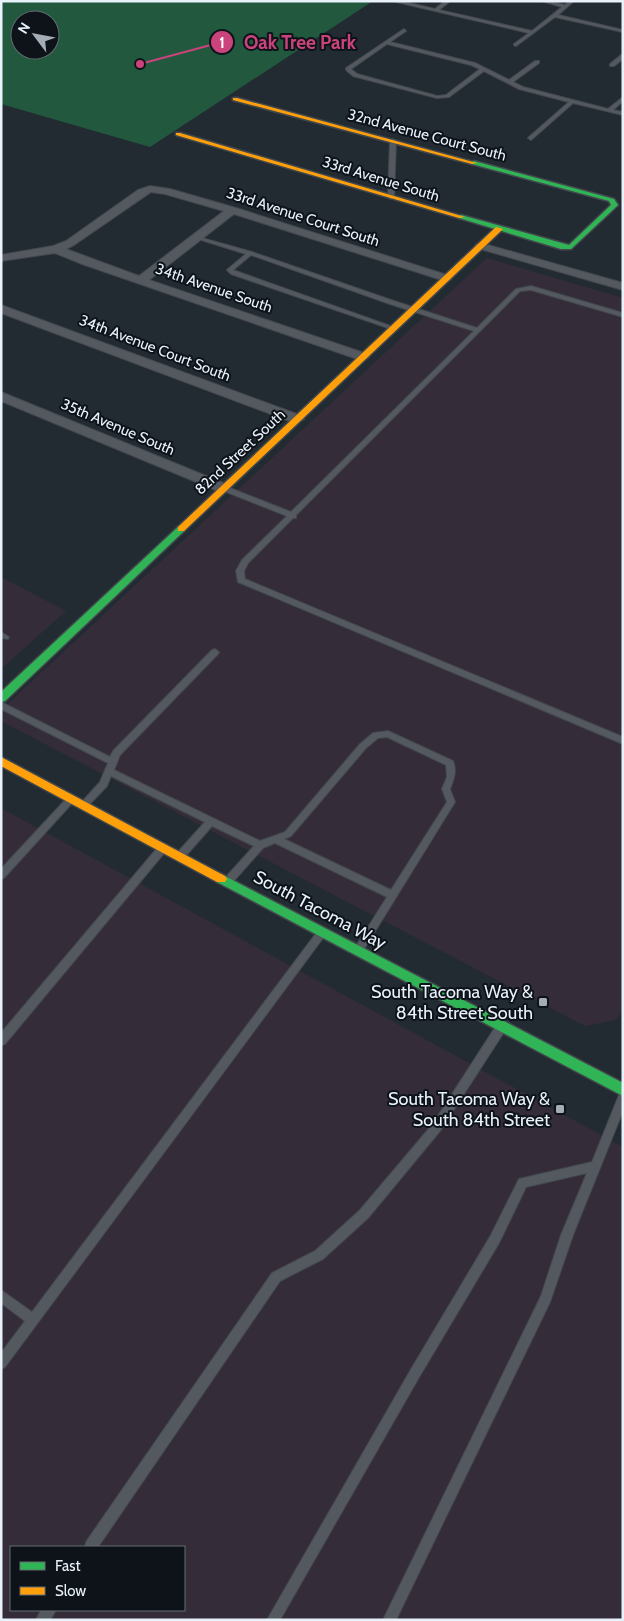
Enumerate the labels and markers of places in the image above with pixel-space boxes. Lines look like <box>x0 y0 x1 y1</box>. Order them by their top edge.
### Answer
callout: Oak Tree Park <box>209 25 366 59</box>
place label: South Tacoma Way & 84th Street South <box>371 981 533 1024</box>
marker: South Tacoma Way & 84th Street South <box>537 996 549 1008</box>
place label: South Tacoma Way & South 84th Street <box>388 1088 550 1131</box>
marker: South Tacoma Way & South 84th Street <box>554 1103 566 1115</box>

